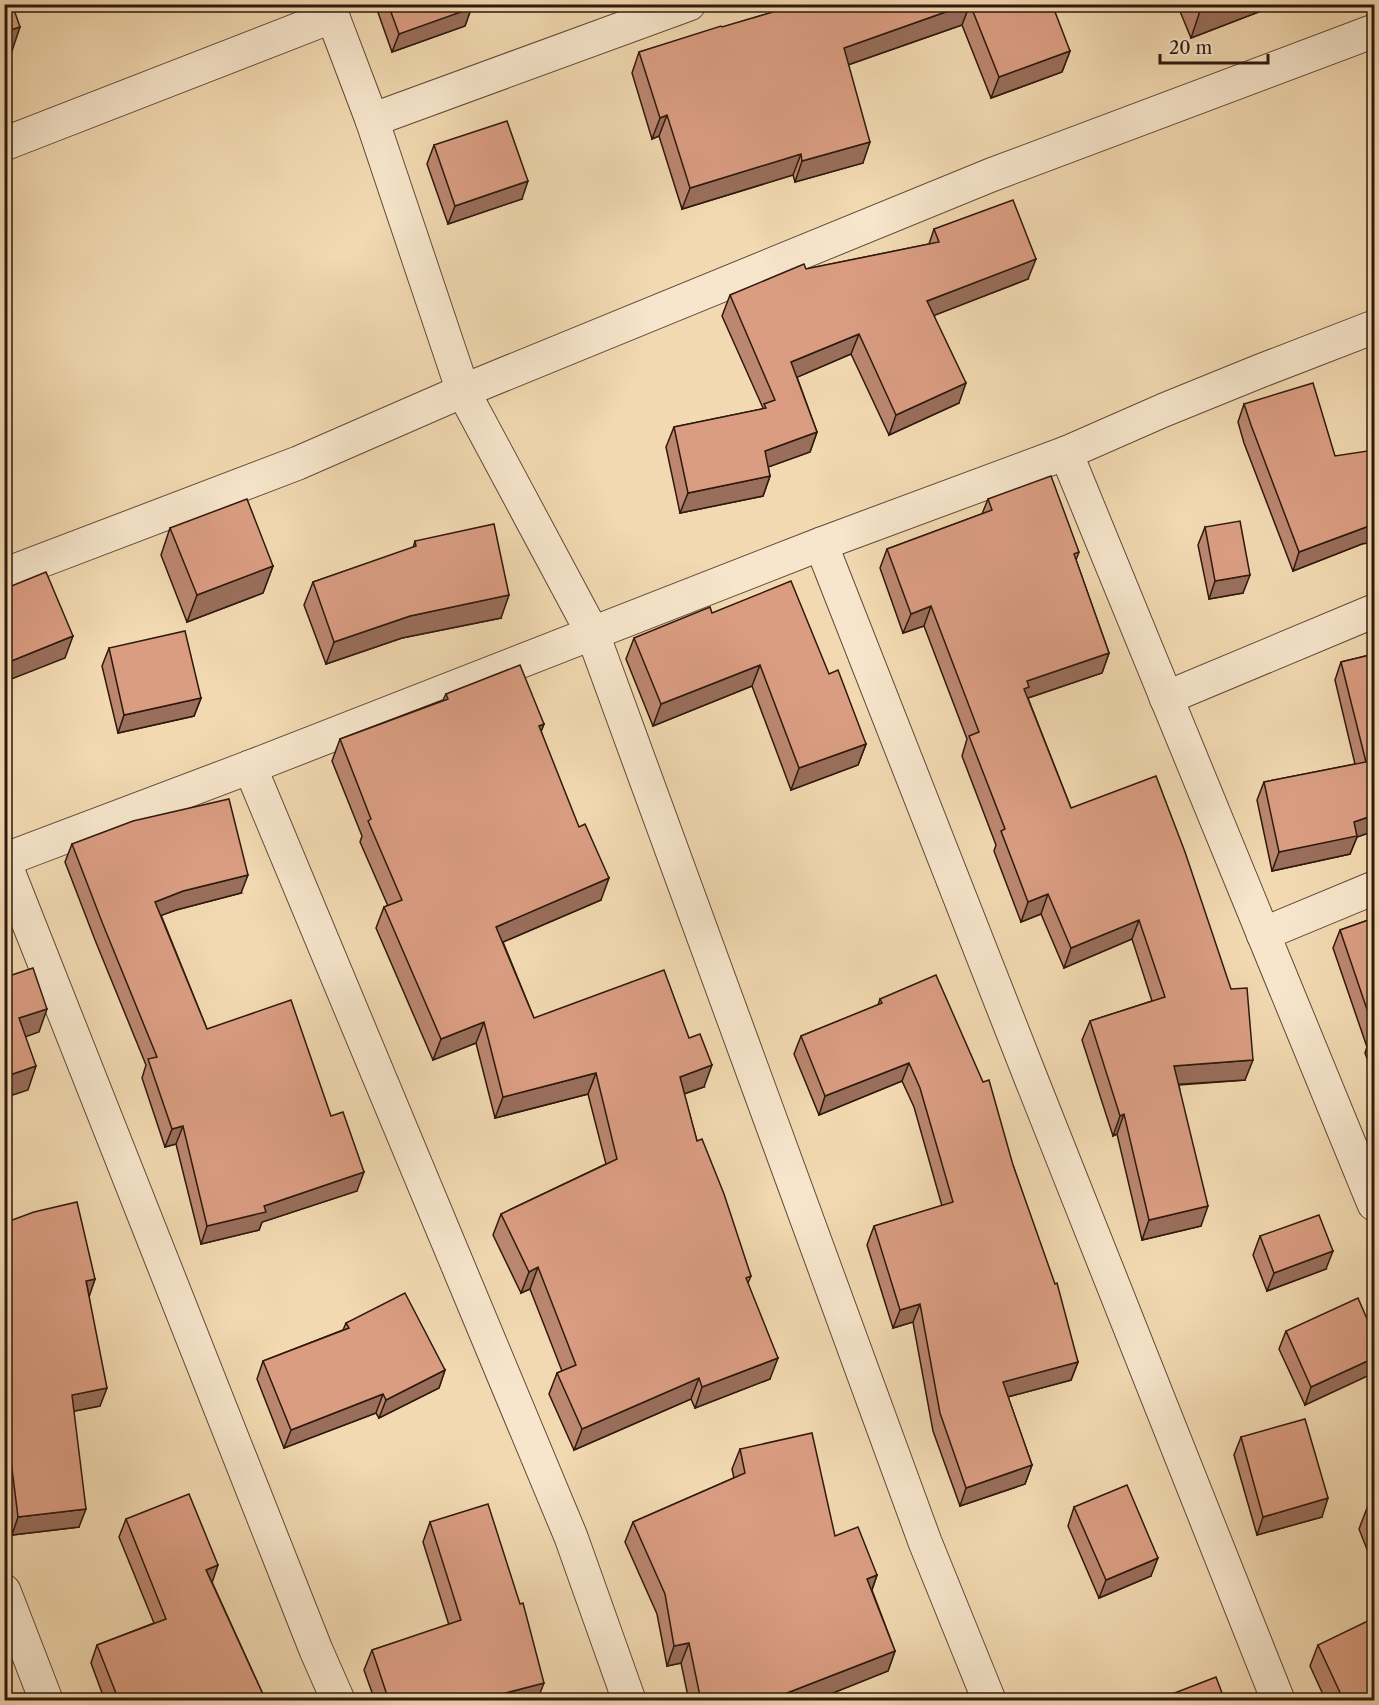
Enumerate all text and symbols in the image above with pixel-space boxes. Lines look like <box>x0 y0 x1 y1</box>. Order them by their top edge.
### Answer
scale bar <box>1160 27 1268 65</box>
text: 20 m <box>1169 37 1213 59</box>

